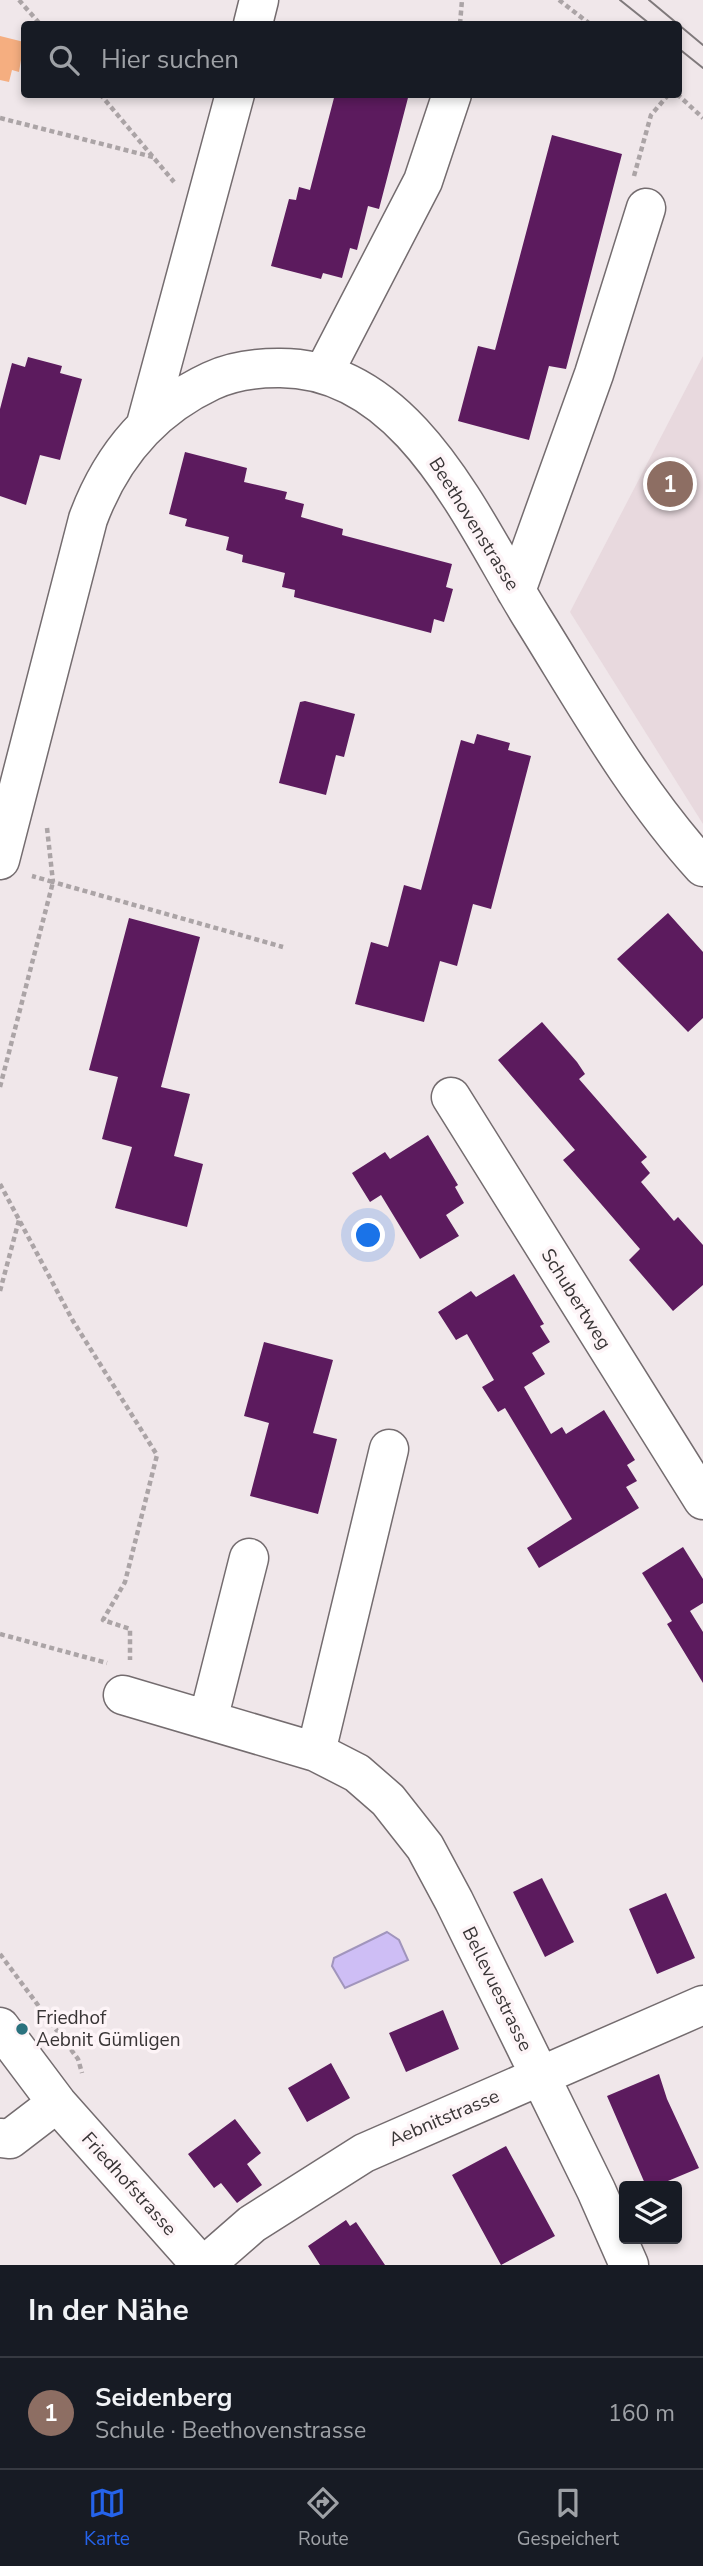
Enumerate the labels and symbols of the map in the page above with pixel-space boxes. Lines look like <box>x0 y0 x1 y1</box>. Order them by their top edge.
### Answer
street label: Beethovenstrasse <box>423 453 525 595</box>
pin: 1 <box>647 458 693 510</box>
your location <box>351 1218 385 1252</box>
street label: Schubertweg <box>535 1244 617 1354</box>
street label: Bellevuestrasse <box>456 1922 538 2056</box>
place label: Friedhof Aebnit Gümligen <box>36 2005 180 2053</box>
marker: Friedhof Aebnit Gümligen <box>14 2021 30 2037</box>
street label: Aebnitstrasse <box>385 2083 503 2153</box>
street label: Friedhofstrasse <box>76 2127 182 2241</box>

